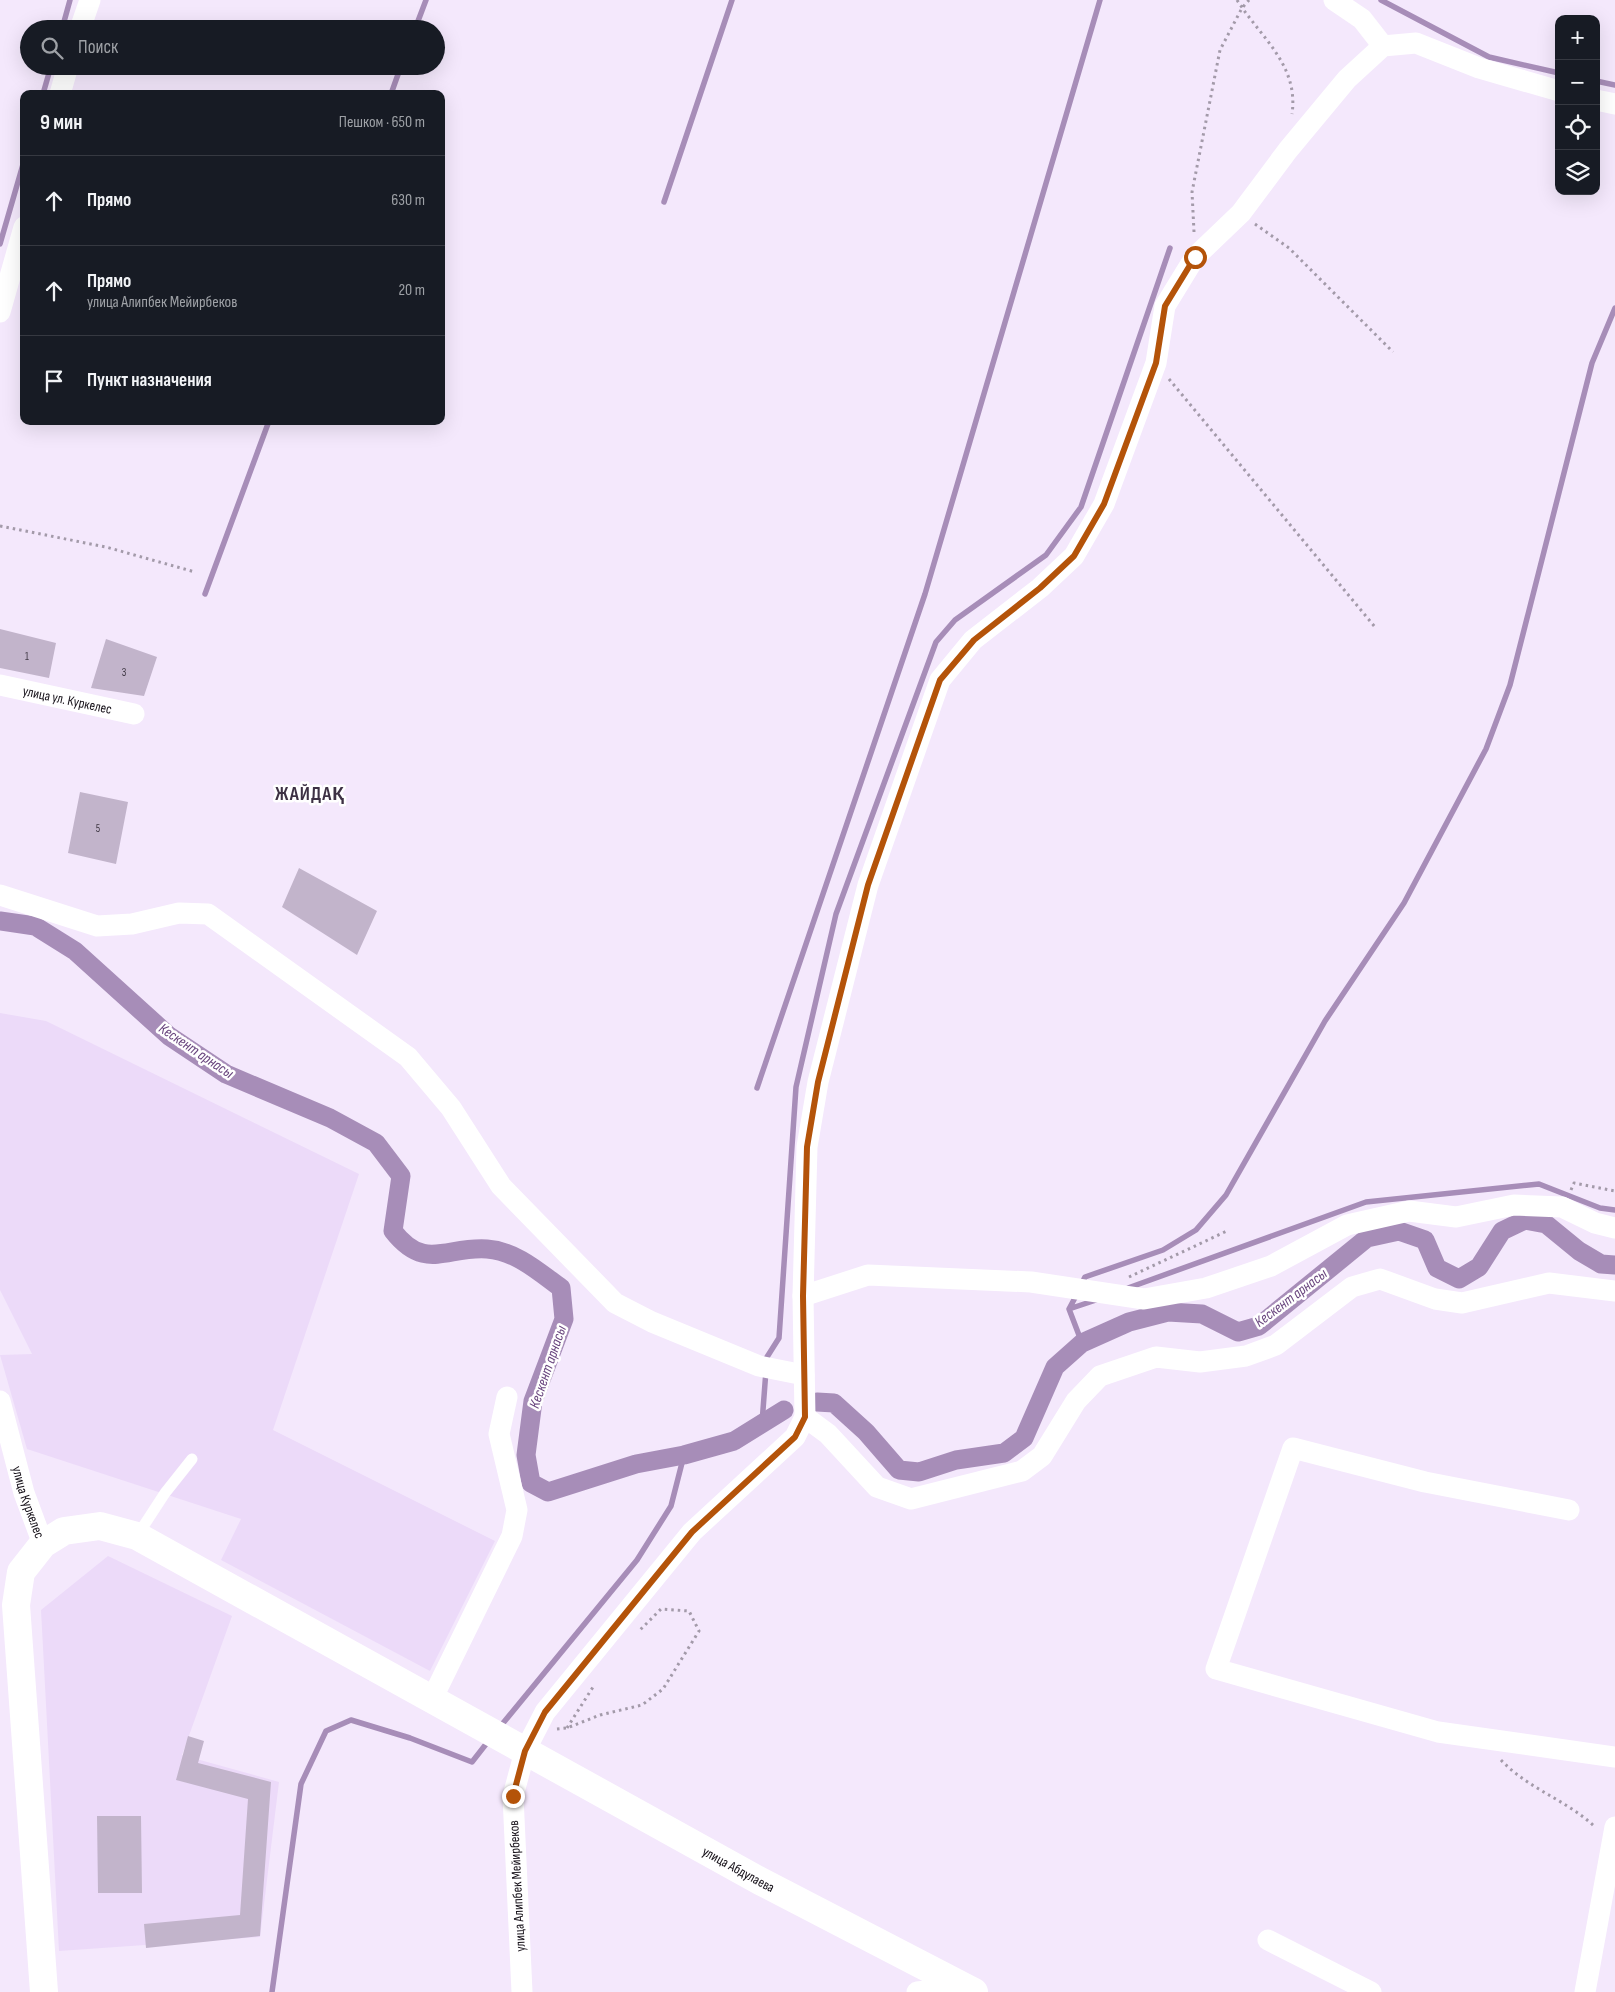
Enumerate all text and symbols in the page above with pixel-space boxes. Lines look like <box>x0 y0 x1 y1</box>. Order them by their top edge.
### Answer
map controls <box>1555 15 1600 195</box>
button: + <box>1555 15 1600 60</box>
search box <box>20 20 445 75</box>
icon: search <box>38 34 66 62</box>
text: Поиск <box>78 36 118 59</box>
button: − <box>1555 60 1600 105</box>
button: locate <box>1555 105 1600 150</box>
text: 9 мин <box>40 110 82 135</box>
text: Пешком · 650 m <box>339 113 425 132</box>
button: layers <box>1555 150 1600 195</box>
icon: ahead <box>40 187 68 215</box>
text: Прямо <box>87 189 131 212</box>
text: 630 m <box>391 191 425 210</box>
route start <box>1184 246 1207 269</box>
text: Прямо <box>87 270 131 293</box>
icon: ahead <box>40 277 68 305</box>
text: 20 m <box>398 281 425 300</box>
text: улица Алипбек Мейирбеков <box>87 293 237 312</box>
icon: arrive <box>40 367 68 395</box>
text: Пункт назначения <box>87 369 212 392</box>
house number: 1 <box>25 650 29 663</box>
house number: 3 <box>122 666 127 679</box>
street label: улица ул. Куркелес <box>21 682 114 717</box>
district label: ЖАЙДАҚ <box>275 783 345 806</box>
house number: 5 <box>96 822 100 835</box>
water label: Кескент арнасы <box>155 1019 237 1083</box>
water label: Кескент арнасы <box>1251 1264 1332 1331</box>
water label: Кескент арнасы <box>525 1323 571 1411</box>
street label: улица Куркелес <box>9 1464 49 1540</box>
route end <box>502 1785 525 1808</box>
street label: улица Алипбек Мейирбеков <box>505 1820 529 1952</box>
street label: улица Абдулаева <box>699 1842 778 1896</box>

